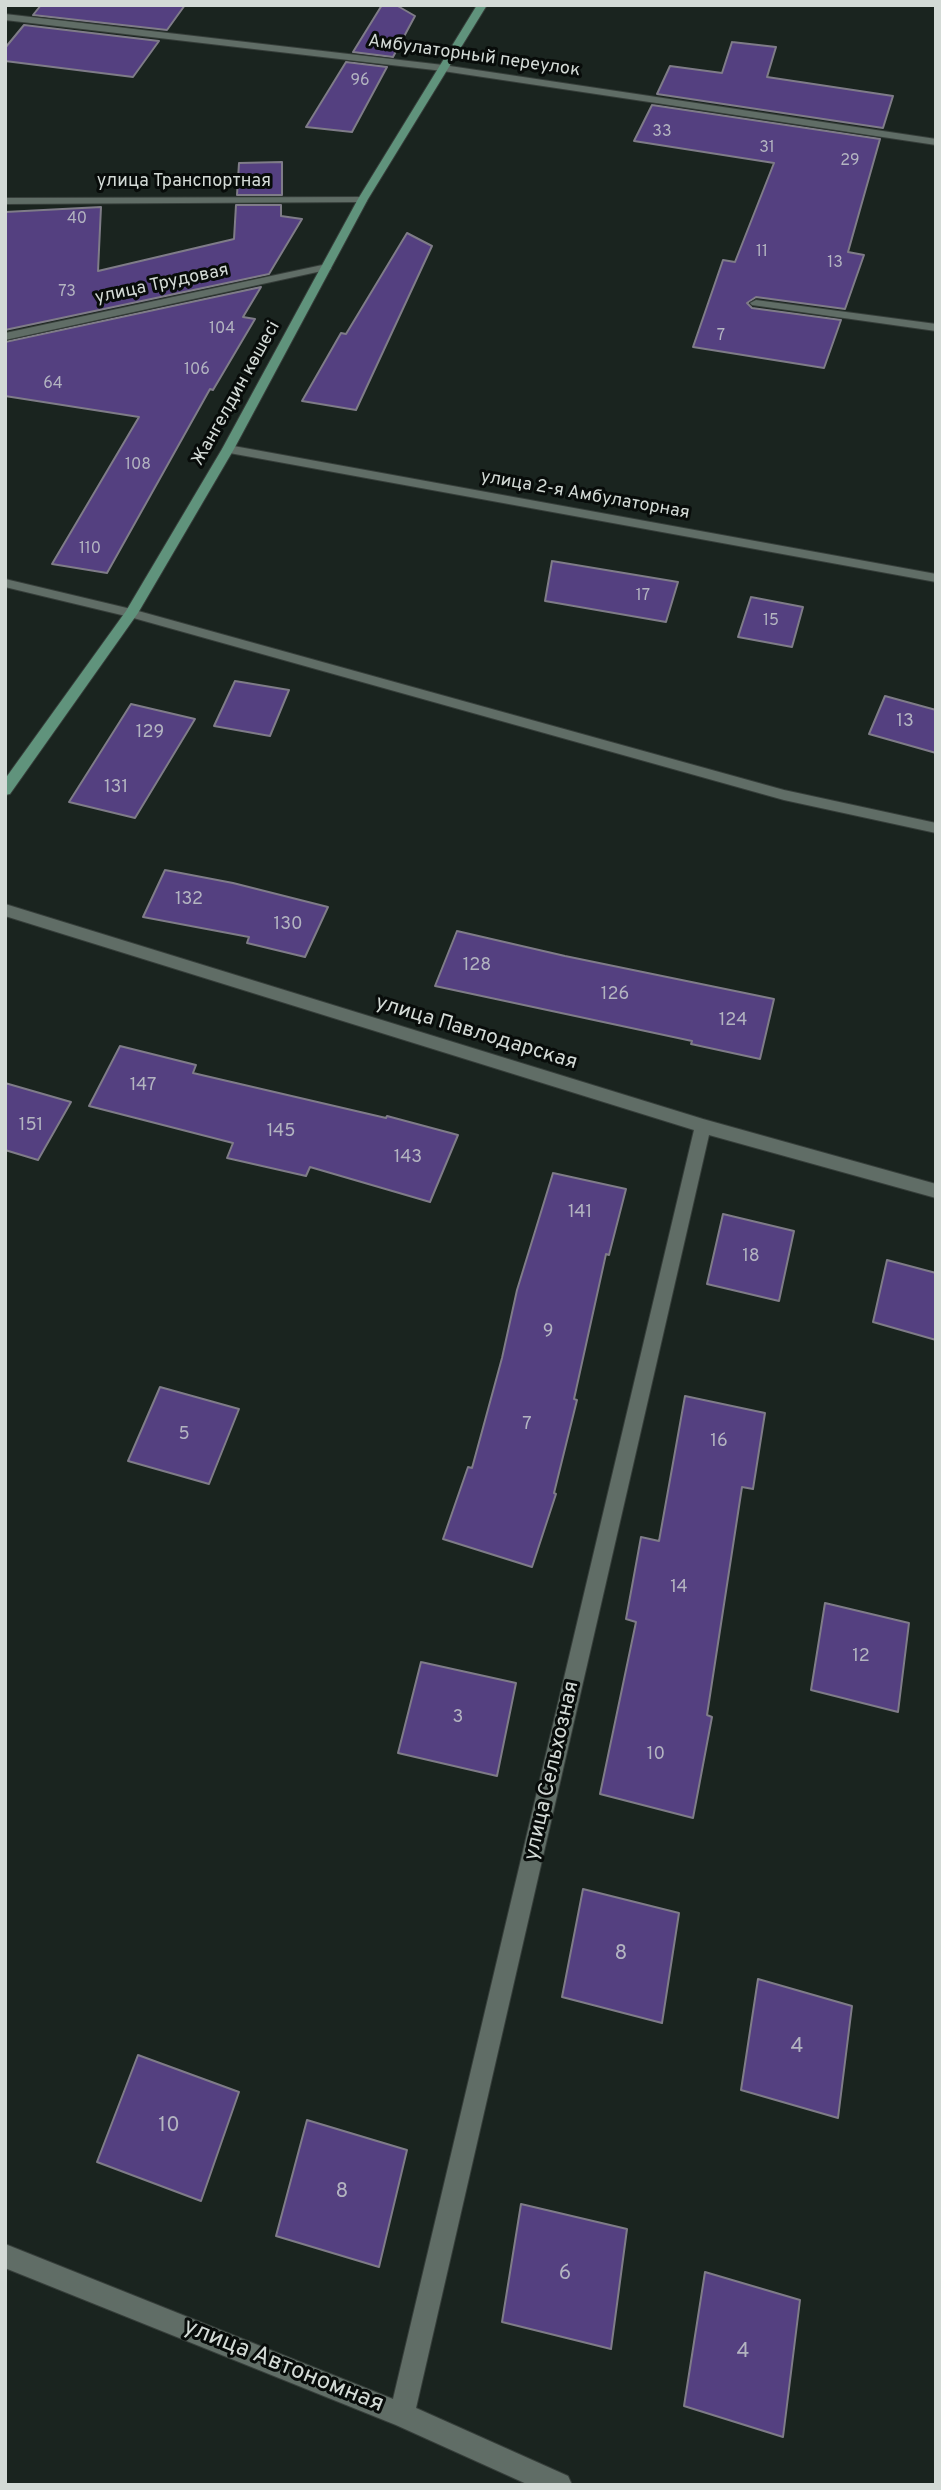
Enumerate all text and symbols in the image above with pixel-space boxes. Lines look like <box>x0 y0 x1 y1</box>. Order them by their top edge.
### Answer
street label: Амбулаторный переулок <box>366 31 582 83</box>
house number: 96 <box>350 72 370 92</box>
house number: 33 <box>652 123 672 143</box>
house number: 31 <box>759 139 775 159</box>
house number: 29 <box>840 152 860 172</box>
street label: улица Транспортная <box>97 171 271 193</box>
house number: 40 <box>67 210 87 230</box>
house number: 11 <box>756 243 768 263</box>
house number: 13 <box>827 254 843 274</box>
street label: улица Трудовая <box>93 260 231 310</box>
house number: 73 <box>58 283 76 303</box>
street label: Жангелдин көшесі <box>188 318 286 470</box>
house number: 104 <box>209 320 235 340</box>
house number: 7 <box>717 327 725 347</box>
house number: 106 <box>184 361 210 381</box>
house number: 64 <box>43 375 63 395</box>
house number: 108 <box>125 456 151 476</box>
street label: улица 2-я Амбулаторная <box>479 467 691 525</box>
house number: 110 <box>79 540 101 560</box>
house number: 17 <box>636 587 650 607</box>
house number: 15 <box>763 612 779 632</box>
house number: 13 <box>896 711 914 733</box>
house number: 129 <box>136 722 164 744</box>
house number: 131 <box>104 777 128 799</box>
house number: 132 <box>175 889 203 911</box>
house number: 130 <box>274 914 302 936</box>
house number: 128 <box>463 955 491 977</box>
house number: 126 <box>601 984 629 1006</box>
street label: улица Павлодарская <box>372 991 580 1077</box>
house number: 124 <box>719 1010 747 1032</box>
house number: 147 <box>130 1075 156 1097</box>
house number: 151 <box>19 1115 43 1137</box>
house number: 145 <box>267 1121 295 1143</box>
house number: 143 <box>394 1147 422 1169</box>
house number: 141 <box>568 1202 592 1224</box>
house number: 18 <box>742 1246 760 1268</box>
house number: 9 <box>543 1321 553 1343</box>
house number: 7 <box>522 1414 532 1436</box>
house number: 5 <box>178 1424 190 1446</box>
house number: 16 <box>710 1431 728 1453</box>
house number: 14 <box>670 1577 688 1599</box>
house number: 12 <box>852 1646 870 1668</box>
street label: улица Сельхозная <box>520 1679 586 1863</box>
house number: 3 <box>453 1707 463 1729</box>
house number: 10 <box>647 1744 665 1766</box>
house number: 8 <box>615 1942 627 1968</box>
house number: 4 <box>790 2035 804 2061</box>
house number: 10 <box>158 2114 180 2140</box>
house number: 8 <box>336 2180 348 2206</box>
house number: 6 <box>559 2262 571 2288</box>
street label: улица Автономная <box>179 2314 387 2420</box>
house number: 4 <box>736 2340 750 2366</box>

